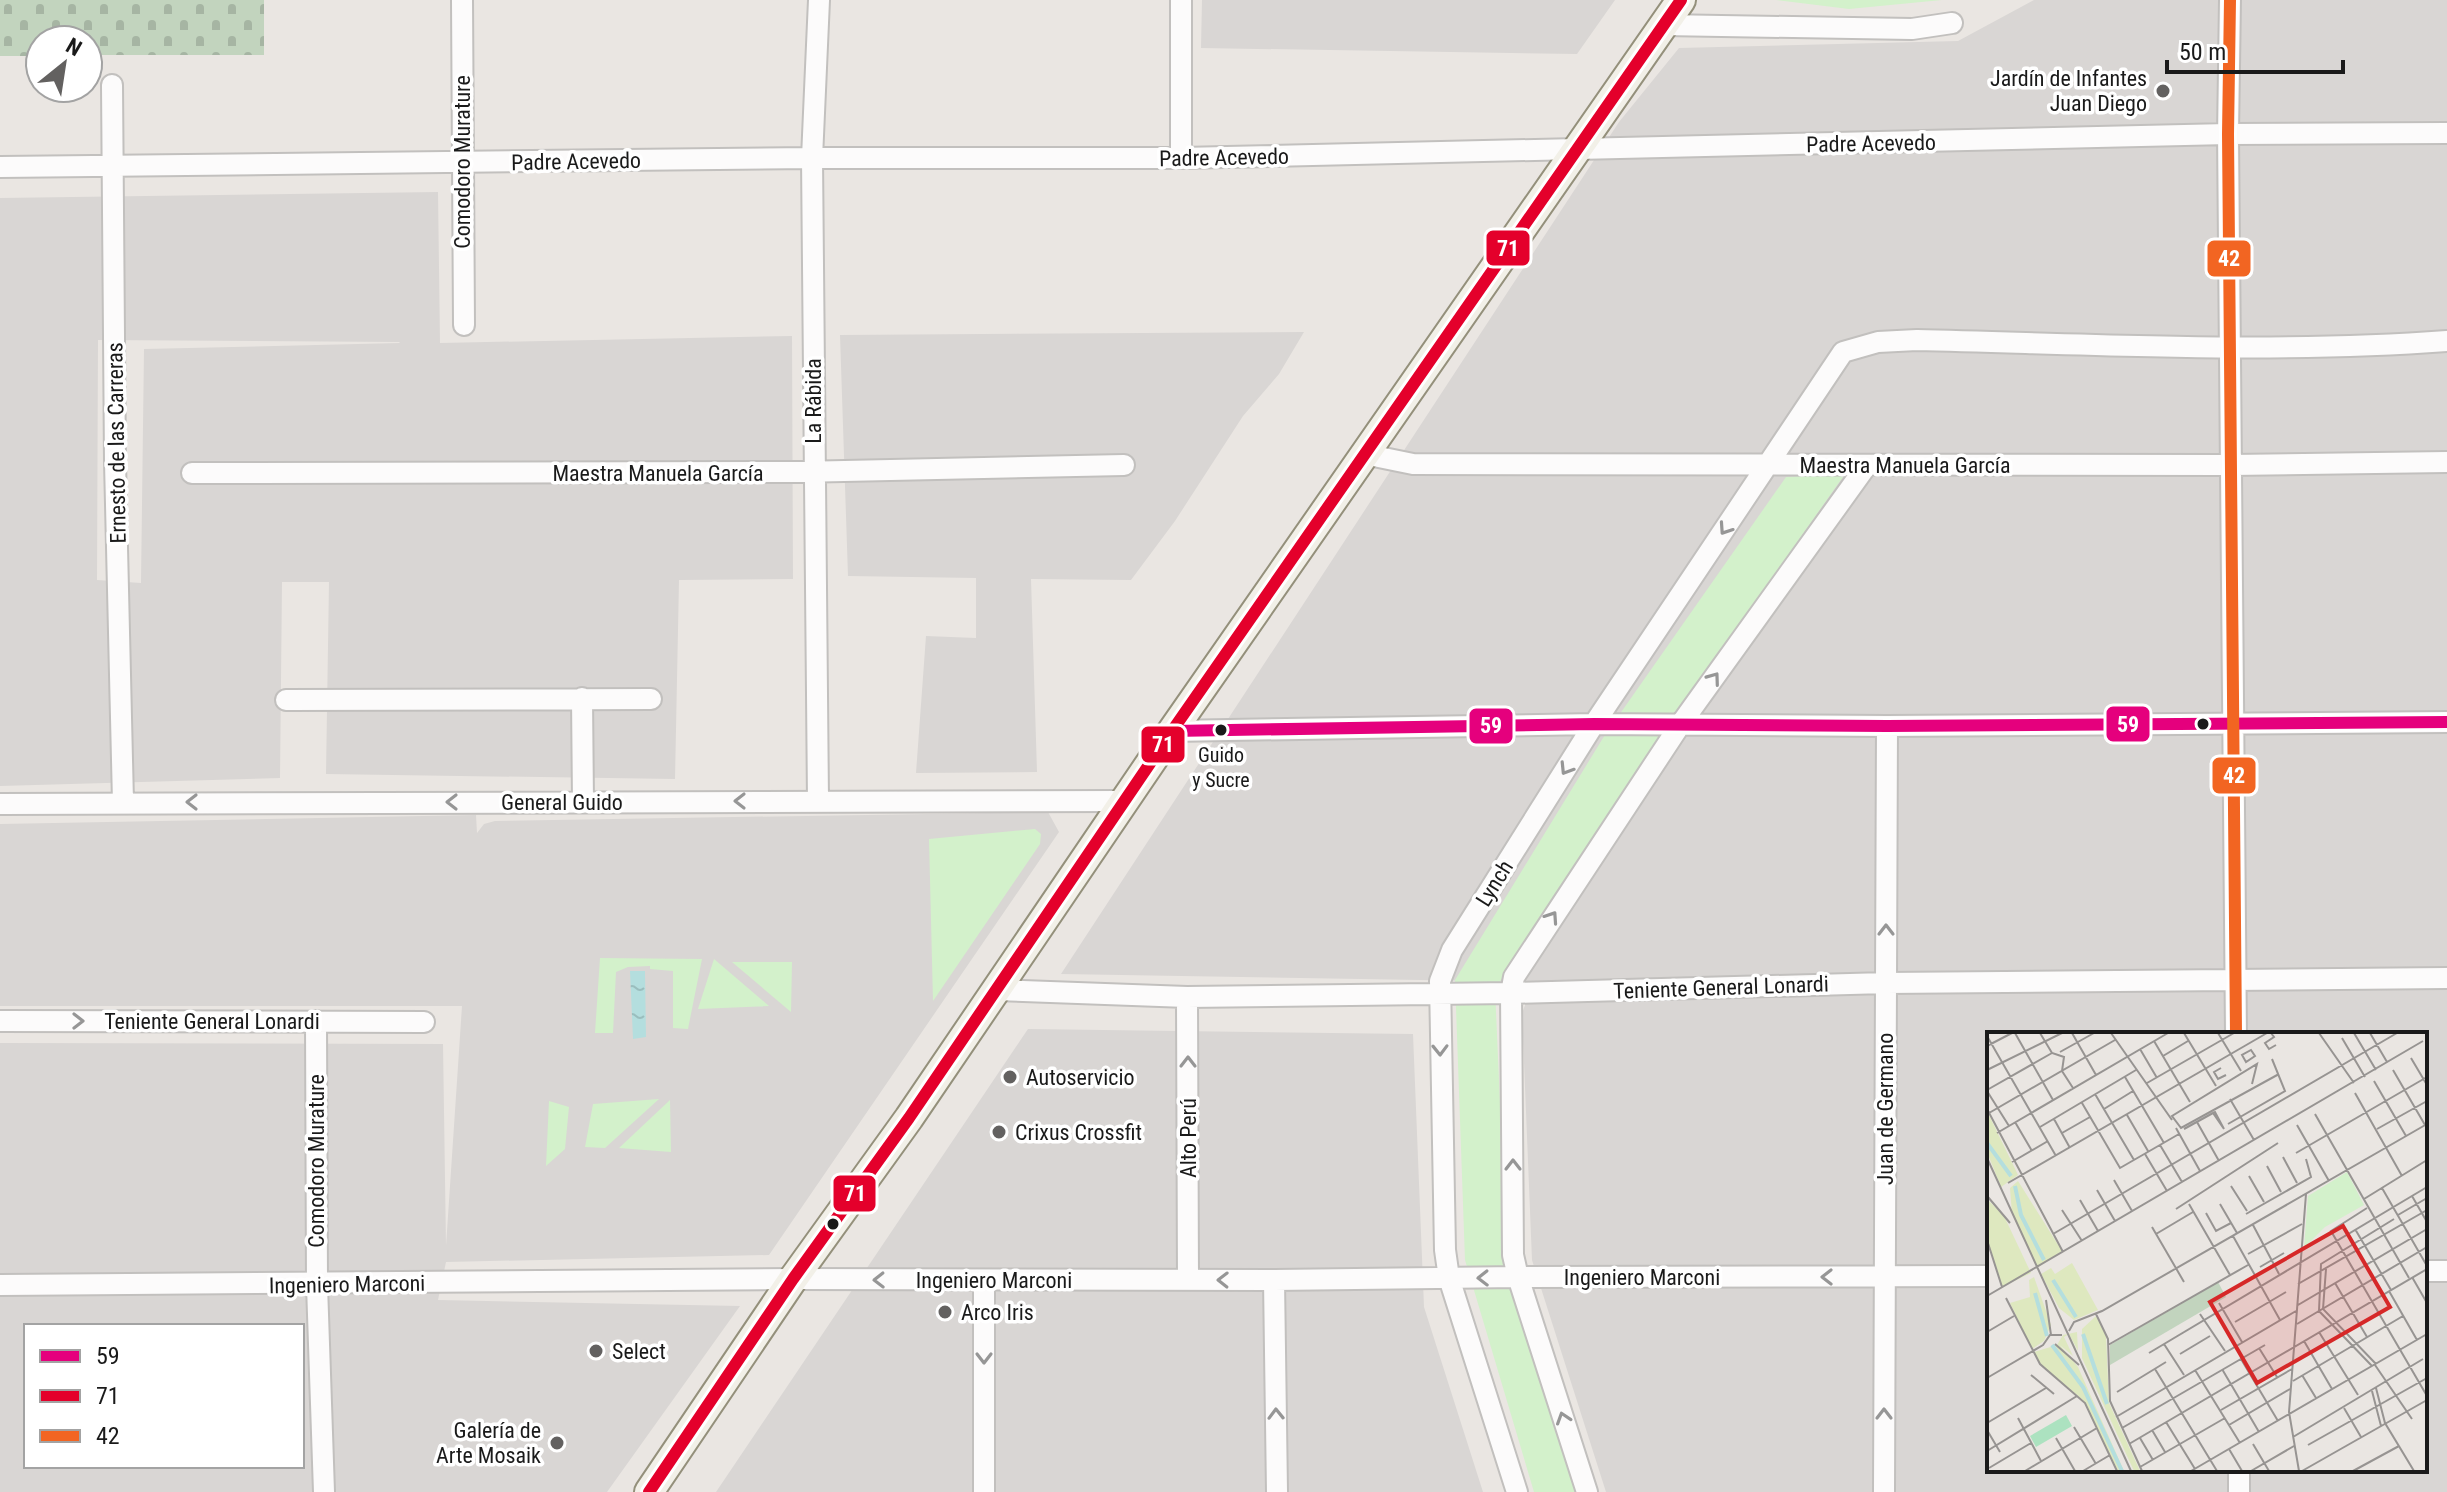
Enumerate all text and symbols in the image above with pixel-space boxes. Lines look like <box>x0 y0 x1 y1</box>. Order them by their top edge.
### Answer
north arrow <box>24 24 104 104</box>
scale bar <box>2167 24 2343 74</box>
text: N <box>62 33 86 61</box>
text: 50 m <box>2179 38 2226 66</box>
place label: Jardín de Infantes Juan Diego <box>1990 66 2147 116</box>
street label: Comodoro Murature <box>450 75 475 249</box>
marker: Jardín de Infantes Juan Diego <box>2154 82 2172 100</box>
street label: Padre Acevedo <box>1806 130 1936 157</box>
street label: Padre Acevedo <box>1159 144 1289 171</box>
street label: Padre Acevedo <box>511 148 641 175</box>
line badge: 71 <box>1485 229 1531 267</box>
text: 71 <box>1497 236 1519 261</box>
line badge: 42 <box>2206 239 2252 278</box>
text: 42 <box>2218 246 2240 271</box>
street label: Ernesto de las Carreras <box>102 342 131 544</box>
street label: La Rábida <box>801 358 826 444</box>
street label: Maestra Manuela García <box>1799 453 2011 478</box>
street label: Maestra Manuela García <box>552 461 764 486</box>
one-way arrow <box>1720 521 1735 535</box>
one-way arrow <box>1704 673 1719 687</box>
line badge: 59 <box>2105 705 2151 743</box>
line badge: 59 <box>1468 707 1514 745</box>
text: 59 <box>2117 712 2139 737</box>
text: 59 <box>1480 713 1502 738</box>
unlabelled marker <box>2195 716 2211 732</box>
marker: Guido y Sucre <box>1213 722 1229 738</box>
line badge: 71 <box>1140 725 1186 764</box>
text: 71 <box>1152 732 1174 757</box>
place label: Guido y Sucre <box>1192 743 1250 792</box>
line badge: 42 <box>2211 756 2257 795</box>
one-way arrow <box>1560 760 1575 775</box>
text: 42 <box>2223 763 2245 788</box>
street label: General Guido <box>501 790 623 815</box>
one-way arrow <box>733 792 746 810</box>
one-way arrow <box>185 793 198 811</box>
one-way arrow <box>445 793 458 811</box>
street label: Lynch <box>1471 856 1518 911</box>
one-way arrow <box>1542 911 1557 925</box>
one-way arrow <box>1877 923 1895 936</box>
street label: Teniente General Lonardi <box>1613 971 1829 1004</box>
street label: Teniente General Lonardi <box>104 1009 320 1034</box>
one-way arrow <box>72 1012 85 1030</box>
inset map <box>1987 1032 2427 1472</box>
street label: Juan de Germano <box>1873 1033 1898 1185</box>
one-way arrow <box>1431 1044 1448 1057</box>
one-way arrow <box>1179 1055 1196 1068</box>
place label: Autoservicio <box>1026 1065 1135 1090</box>
marker: Autoservicio <box>1001 1068 1019 1086</box>
street label: Comodoro Murature <box>304 1074 329 1248</box>
street label: Alto Perú <box>1176 1098 1201 1178</box>
place label: Crixus Crossfit <box>1015 1120 1142 1145</box>
marker: Crixus Crossfit <box>990 1123 1008 1141</box>
one-way arrow <box>1504 1158 1521 1171</box>
line badge: 71 <box>832 1174 877 1213</box>
text: 71 <box>844 1181 866 1206</box>
unlabelled marker <box>825 1216 841 1232</box>
street label: Ingeniero Marconi <box>1564 1265 1720 1290</box>
street label: Ingeniero Marconi <box>916 1268 1072 1293</box>
one-way arrow <box>1820 1268 1833 1286</box>
one-way arrow <box>1476 1269 1489 1286</box>
street label: Ingeniero Marconi <box>269 1271 425 1298</box>
one-way arrow <box>872 1271 885 1289</box>
one-way arrow <box>1216 1271 1229 1289</box>
place label: Arco Iris <box>961 1300 1034 1325</box>
marker: Arco Iris <box>936 1303 954 1321</box>
legend <box>24 1324 304 1468</box>
place label: Select <box>612 1339 666 1364</box>
text: 59 <box>96 1342 120 1370</box>
marker: Select <box>587 1342 605 1360</box>
one-way arrow <box>975 1352 993 1365</box>
text: 71 <box>96 1382 120 1410</box>
one-way arrow <box>1267 1407 1285 1420</box>
one-way arrow <box>1875 1407 1893 1420</box>
one-way arrow <box>1557 1411 1573 1425</box>
place label: Galería de Arte Mosaik <box>436 1418 541 1468</box>
text: 42 <box>96 1422 120 1450</box>
marker: Galería de Arte Mosaik <box>548 1434 566 1452</box>

